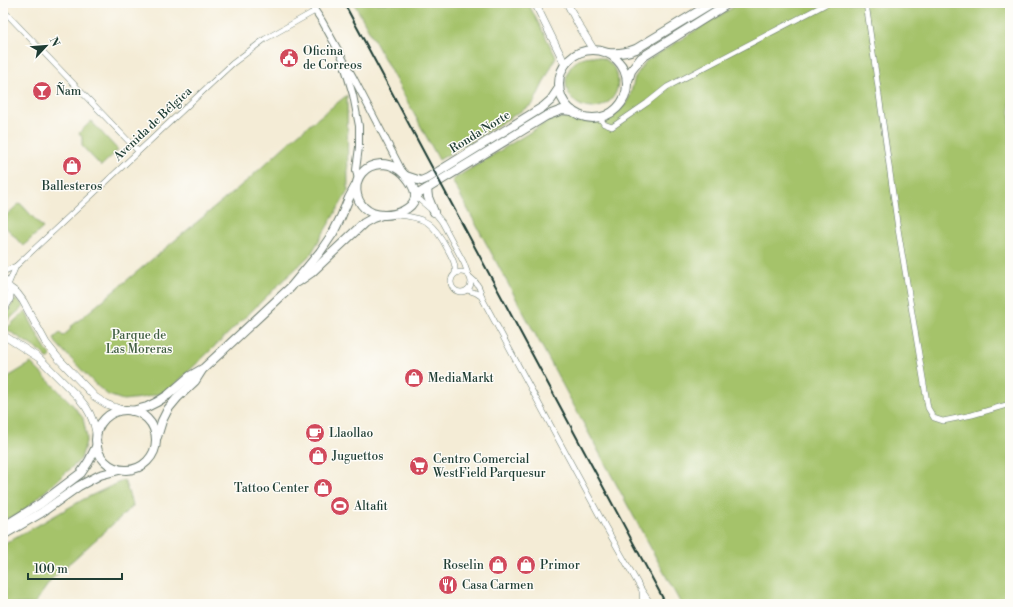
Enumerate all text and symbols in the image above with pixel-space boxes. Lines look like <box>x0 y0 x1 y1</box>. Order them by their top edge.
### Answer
north arrow <box>26 26 66 66</box>
text: N <box>46 35 62 49</box>
place label: Oficina de Correos <box>303 44 362 73</box>
public building icon: Oficina de Correos <box>278 47 300 69</box>
bar icon: Ñam <box>31 80 53 102</box>
place label: Ñam <box>56 82 82 99</box>
street label: Avenida de Bélgica <box>110 83 196 165</box>
street label: Ronda Norte <box>447 107 513 157</box>
shop icon: Ballesteros <box>61 155 83 177</box>
place label: Ballesteros <box>41 179 102 194</box>
park label: Parque de Las Moreras <box>106 328 172 357</box>
shop icon: MediaMarkt <box>403 367 425 389</box>
place label: MediaMarkt <box>428 371 495 386</box>
cafe icon: Llaollao <box>304 422 326 444</box>
place label: Llaollao <box>329 426 373 441</box>
shop icon: Juguettos <box>307 445 329 467</box>
place label: Juguettos <box>331 449 383 464</box>
place label: Centro Comercial WestField Parquesur <box>432 452 546 481</box>
supermarket icon: Centro Comercial WestField Parquesur <box>408 455 430 477</box>
shop icon: Tattoo Center <box>312 477 334 499</box>
place label: Tattoo Center <box>234 481 309 496</box>
sports icon: Altafit <box>329 495 351 517</box>
place label: Altafit <box>353 499 389 514</box>
shop icon: Roselin <box>487 554 509 576</box>
shop icon: Primor <box>515 554 537 576</box>
scale bar <box>28 555 122 581</box>
place label: Roselin <box>443 558 484 573</box>
place label: Primor <box>540 558 580 573</box>
text: 100 m <box>34 562 68 577</box>
restaurant icon: Casa Carmen <box>437 574 459 596</box>
place label: Casa Carmen <box>462 578 534 593</box>

